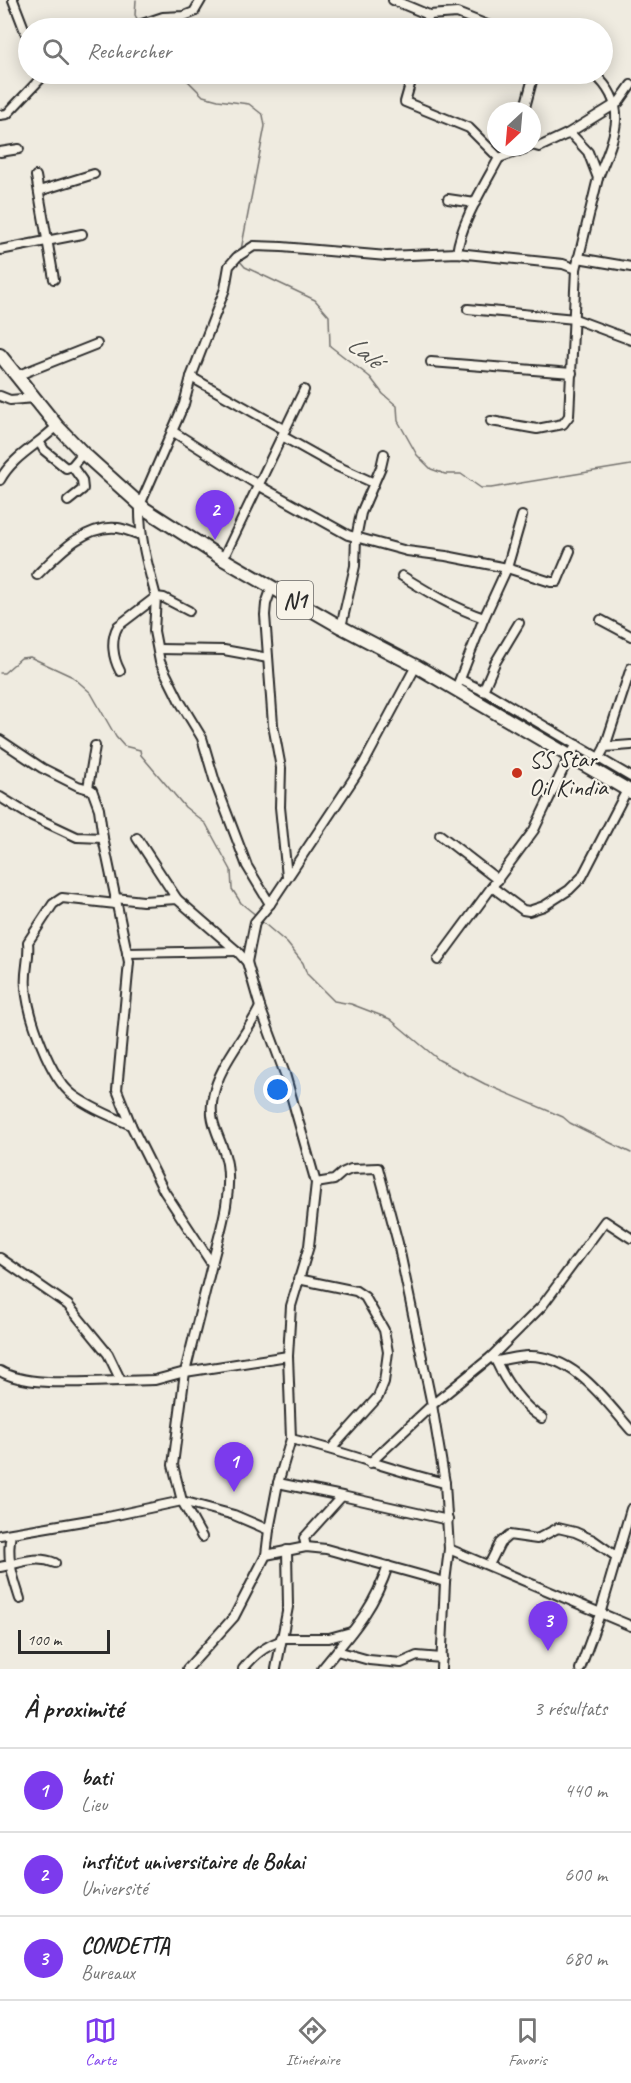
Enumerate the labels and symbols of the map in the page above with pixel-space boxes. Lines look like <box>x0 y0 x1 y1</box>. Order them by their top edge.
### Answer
north arrow <box>487 102 541 156</box>
water label: Lalé <box>341 327 395 380</box>
pin: 2 <box>196 490 234 540</box>
road number: N1 <box>277 581 313 619</box>
place label: SS Star Oil Kindia <box>529 744 609 802</box>
marker: SS Star Oil Kindia <box>510 766 524 780</box>
your location <box>263 1075 292 1104</box>
pin: 1 <box>214 1442 254 1492</box>
pin: 3 <box>528 1602 568 1651</box>
scale bar <box>18 1627 110 1654</box>

